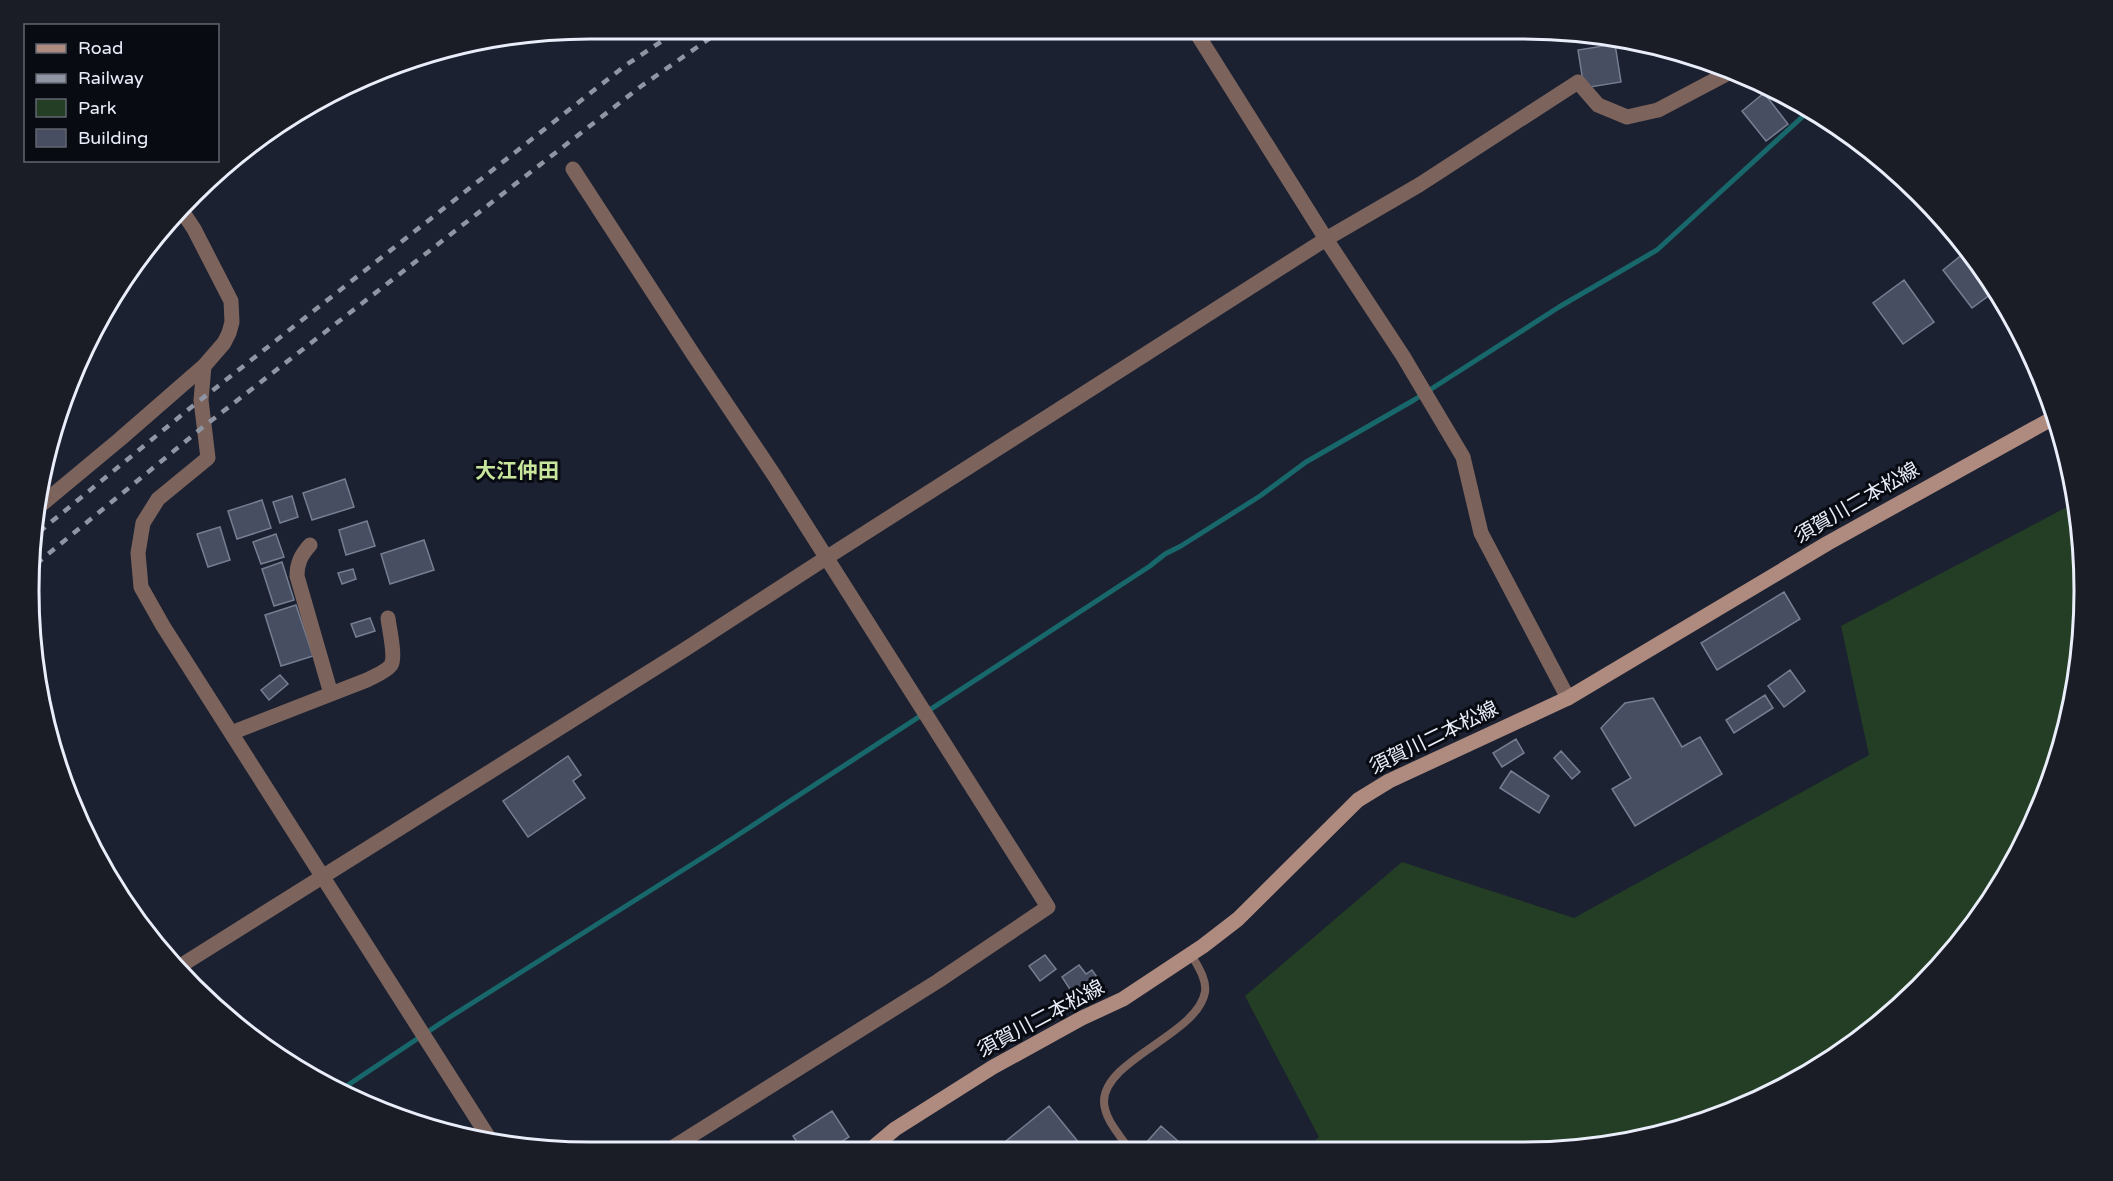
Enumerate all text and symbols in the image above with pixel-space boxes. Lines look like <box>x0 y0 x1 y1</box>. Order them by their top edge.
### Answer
legend <box>24 24 219 162</box>
text: Road <box>78 37 123 59</box>
text: Railway <box>78 67 144 89</box>
text: Park <box>78 97 117 119</box>
text: Building <box>78 127 148 149</box>
street label: 須賀川二本松線 <box>1790 458 1924 548</box>
district label: 大江仲田 <box>475 459 559 484</box>
street label: 須賀川二本松線 <box>1366 697 1502 779</box>
street label: 須賀川二本松線 <box>974 976 1108 1062</box>

